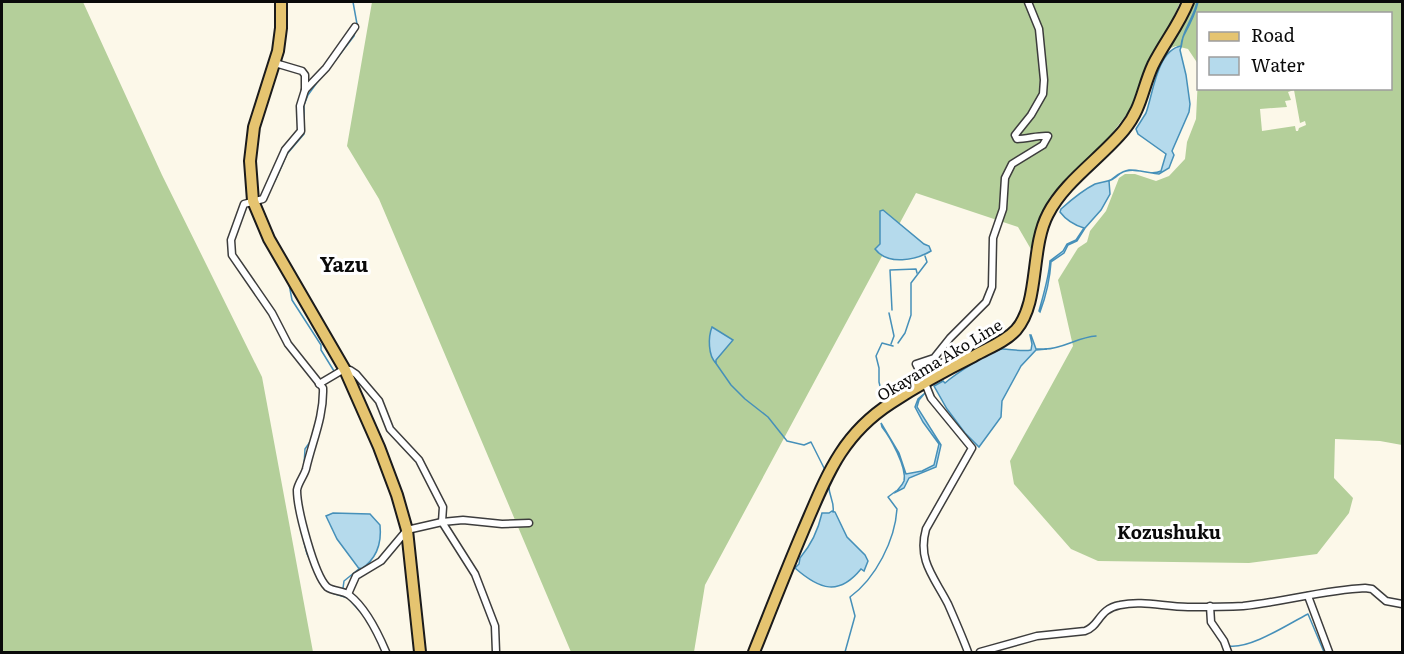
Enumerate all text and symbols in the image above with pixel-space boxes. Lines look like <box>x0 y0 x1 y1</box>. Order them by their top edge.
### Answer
legend <box>1197 12 1392 90</box>
text: Road <box>1251 21 1295 48</box>
text: Water <box>1251 51 1305 78</box>
district label: Yazu <box>320 248 368 278</box>
street label: Okayama Ako Line <box>872 312 1006 406</box>
district label: Kozushuku <box>1117 518 1221 545</box>

